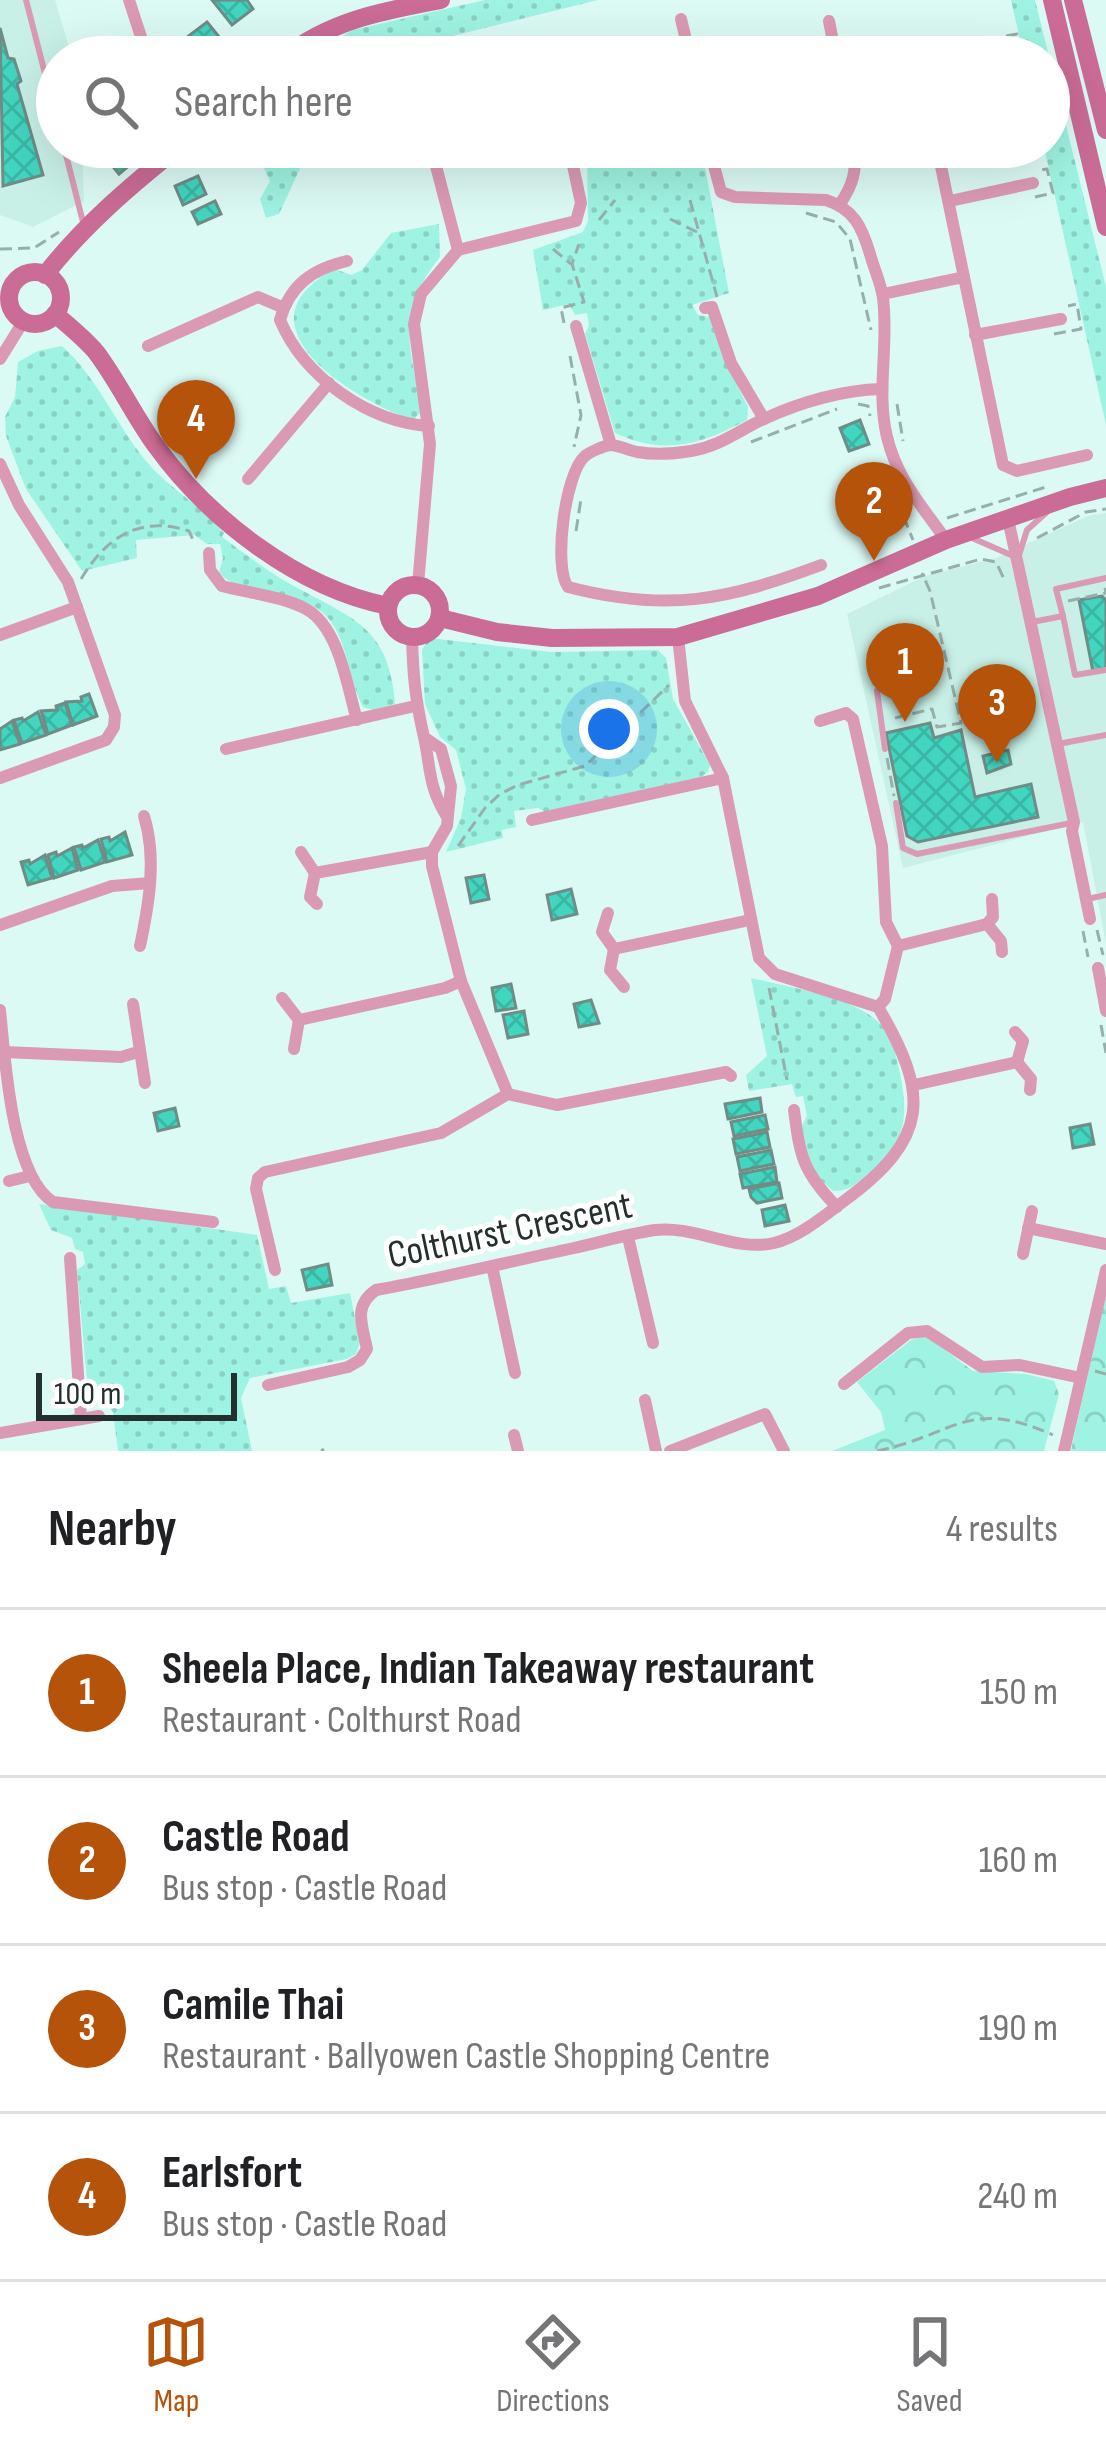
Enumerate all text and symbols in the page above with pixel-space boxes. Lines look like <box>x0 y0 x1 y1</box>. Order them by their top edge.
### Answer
search box <box>36 36 1070 168</box>
icon: search <box>78 69 144 135</box>
text: Search here <box>174 75 353 130</box>
pin: 4 <box>157 380 235 479</box>
pin: 2 <box>835 462 913 561</box>
pin: 1 <box>866 623 944 722</box>
pin: 3 <box>958 664 1036 763</box>
your location <box>579 699 639 759</box>
street label: Colthurst Crescent <box>384 1182 636 1280</box>
scale bar <box>36 1367 237 1420</box>
text: 100 m <box>54 1374 121 1414</box>
text: Nearby <box>48 1499 177 1560</box>
text: 4 results <box>946 1506 1058 1553</box>
text: Sheela Place, Indian Takeaway restaurant <box>162 1642 814 1697</box>
text: 1 <box>79 1669 95 1716</box>
text: 150 m <box>980 1669 1058 1716</box>
text: Restaurant · Colthurst Road <box>162 1697 521 1744</box>
text: Castle Road <box>162 1810 350 1865</box>
text: 2 <box>78 1837 96 1884</box>
text: 160 m <box>979 1837 1058 1884</box>
text: Bus stop · Castle Road <box>162 1865 447 1912</box>
text: Camile Thai <box>162 1978 344 2033</box>
text: 3 <box>78 2005 96 2052</box>
text: 190 m <box>978 2005 1058 2052</box>
text: Restaurant · Ballyowen Castle Shopping Centre <box>162 2033 770 2080</box>
text: Earlsfort <box>162 2146 302 2201</box>
text: 4 <box>78 2173 96 2220</box>
text: 240 m <box>977 2173 1058 2220</box>
text: Bus stop · Castle Road <box>162 2201 447 2248</box>
tab: Map <box>143 2309 209 2421</box>
tab: Directions <box>496 2309 610 2421</box>
tab: Saved <box>896 2309 963 2421</box>

